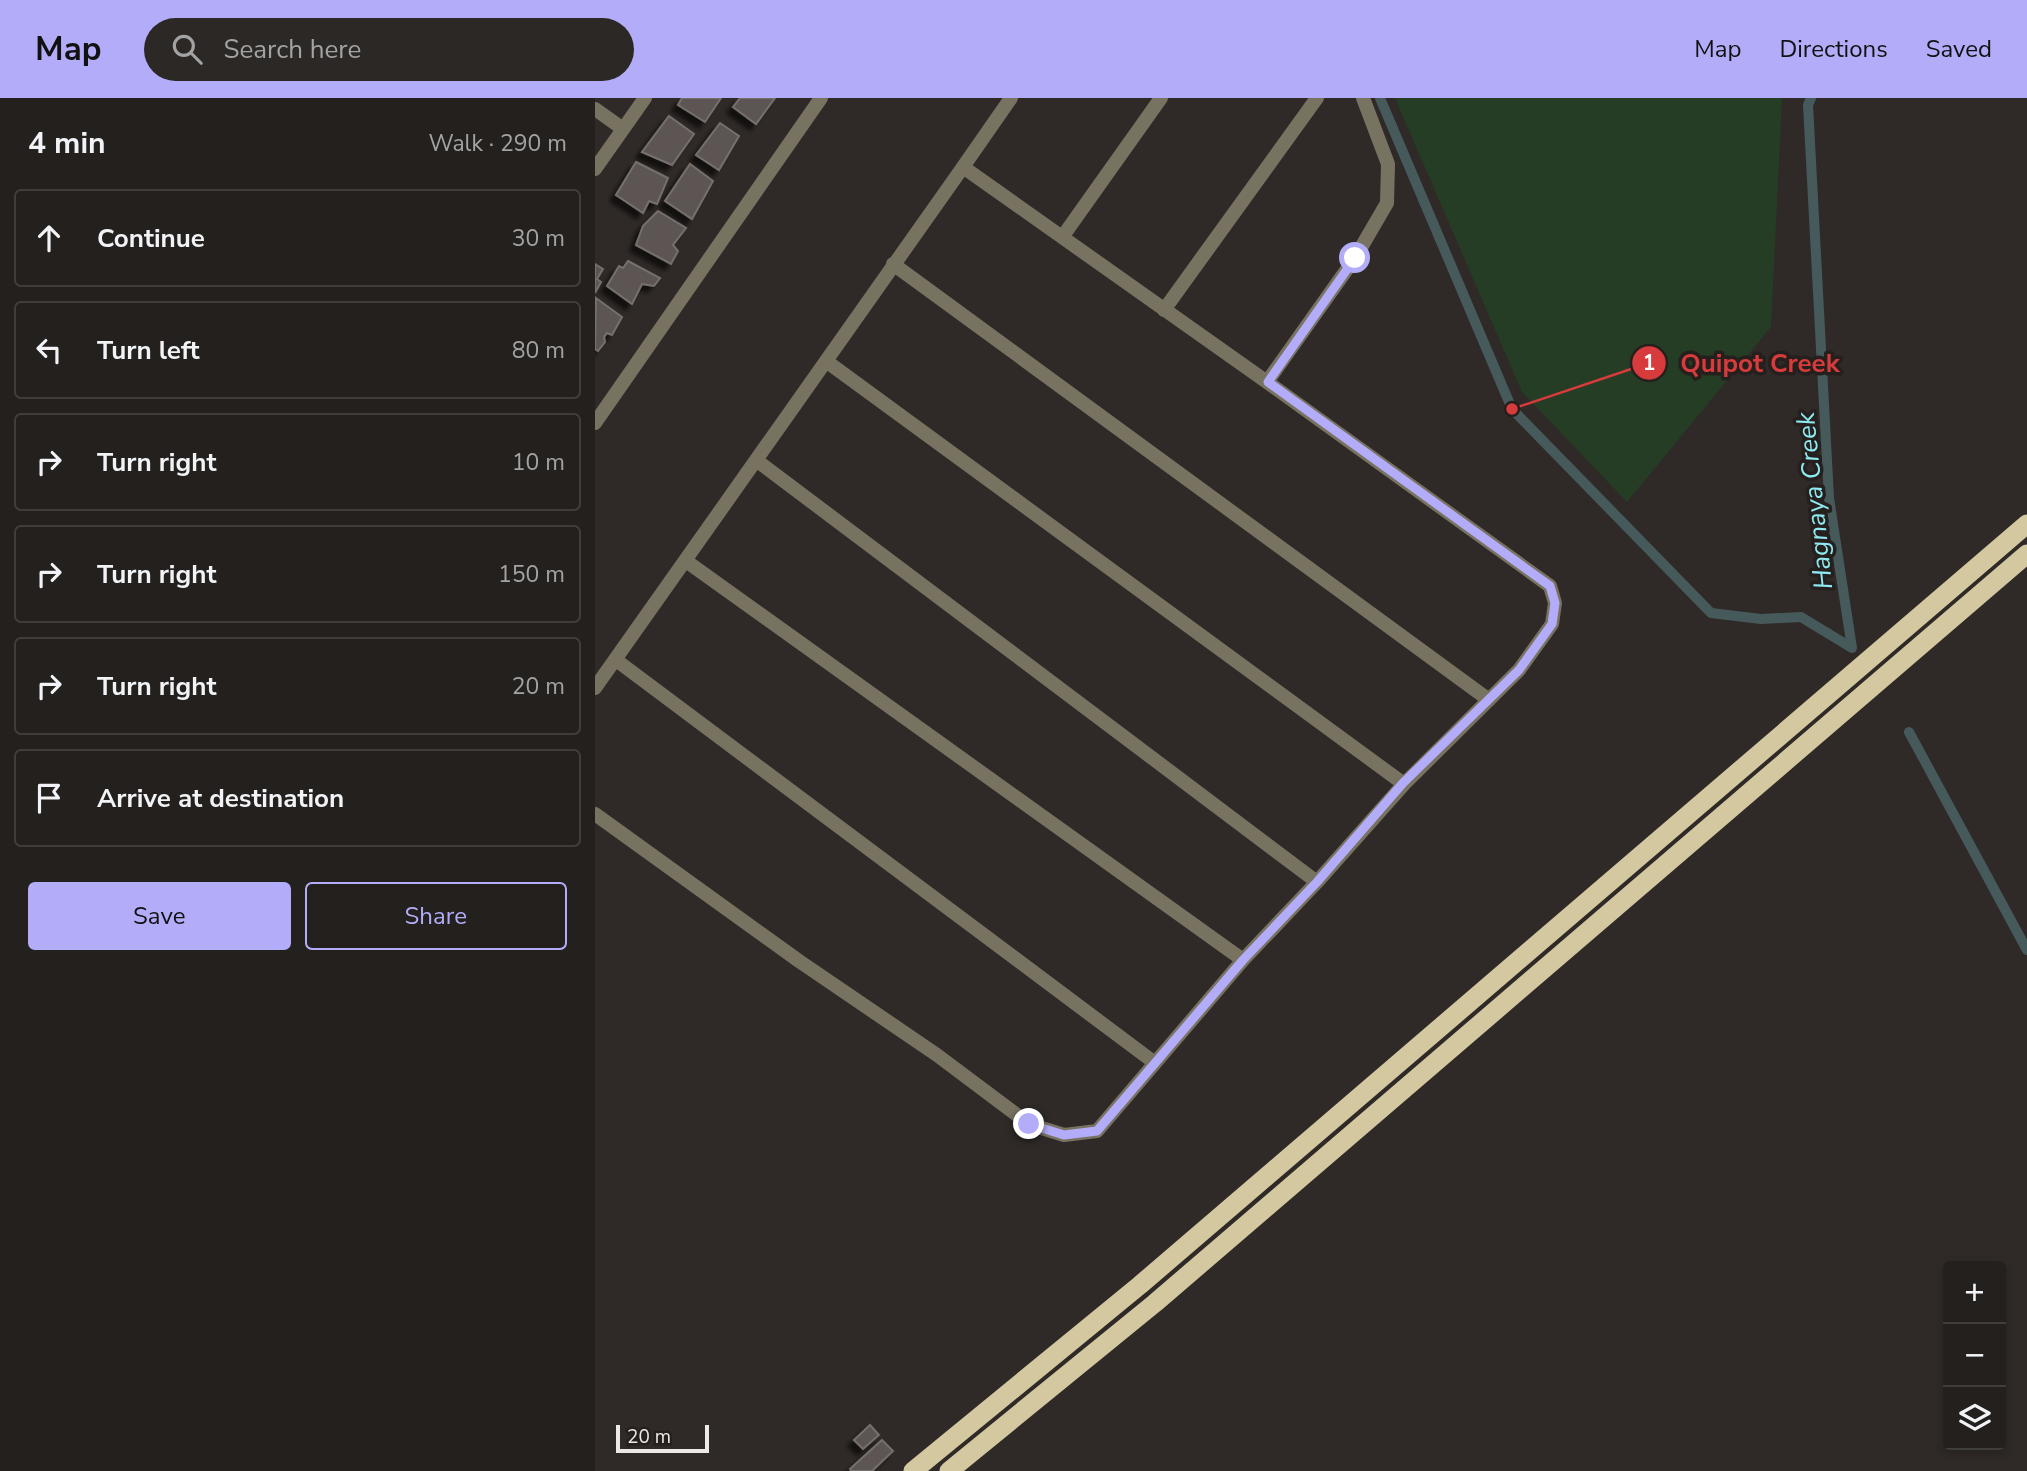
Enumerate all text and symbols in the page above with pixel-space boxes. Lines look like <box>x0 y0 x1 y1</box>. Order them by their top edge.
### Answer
search box <box>144 18 634 81</box>
text: Map <box>35 27 102 72</box>
icon: search <box>168 30 206 68</box>
text: Search here <box>224 32 361 67</box>
text: Map <box>1694 33 1741 65</box>
text: Directions <box>1779 33 1888 65</box>
text: Saved <box>1926 33 1992 65</box>
text: 4 min <box>28 123 106 164</box>
text: Walk · 290 m <box>428 128 567 159</box>
icon: ahead <box>30 219 68 257</box>
text: Continue <box>97 221 205 256</box>
text: 30 m <box>512 223 565 254</box>
route start <box>1339 242 1370 273</box>
icon: left <box>30 331 68 369</box>
text: Turn left <box>97 333 200 368</box>
text: 80 m <box>512 335 565 366</box>
callout: Quipot Creek <box>1631 339 1854 386</box>
text: Quipot Creek <box>1680 346 1841 381</box>
text: 1 <box>1643 349 1655 377</box>
water label: Hagnaya Creek <box>1788 410 1841 591</box>
icon: right <box>30 443 68 481</box>
text: Turn right <box>97 445 216 480</box>
text: 10 m <box>512 447 565 478</box>
icon: right <box>30 555 68 593</box>
text: Turn right <box>97 557 216 592</box>
text: 150 m <box>498 559 565 590</box>
icon: right <box>30 667 68 705</box>
text: Turn right <box>97 669 216 704</box>
text: 20 m <box>512 671 565 702</box>
icon: arrive <box>30 779 68 817</box>
text: Arrive at destination <box>97 781 344 816</box>
button: Save <box>28 882 291 950</box>
button: Share <box>305 882 567 950</box>
route end <box>1013 1108 1044 1139</box>
map controls <box>1943 1261 2006 1450</box>
button: + <box>1943 1261 2006 1324</box>
button: − <box>1943 1324 2006 1387</box>
button: layers <box>1943 1387 2006 1450</box>
scale bar <box>616 1422 709 1454</box>
text: 20 m <box>627 1424 671 1450</box>

